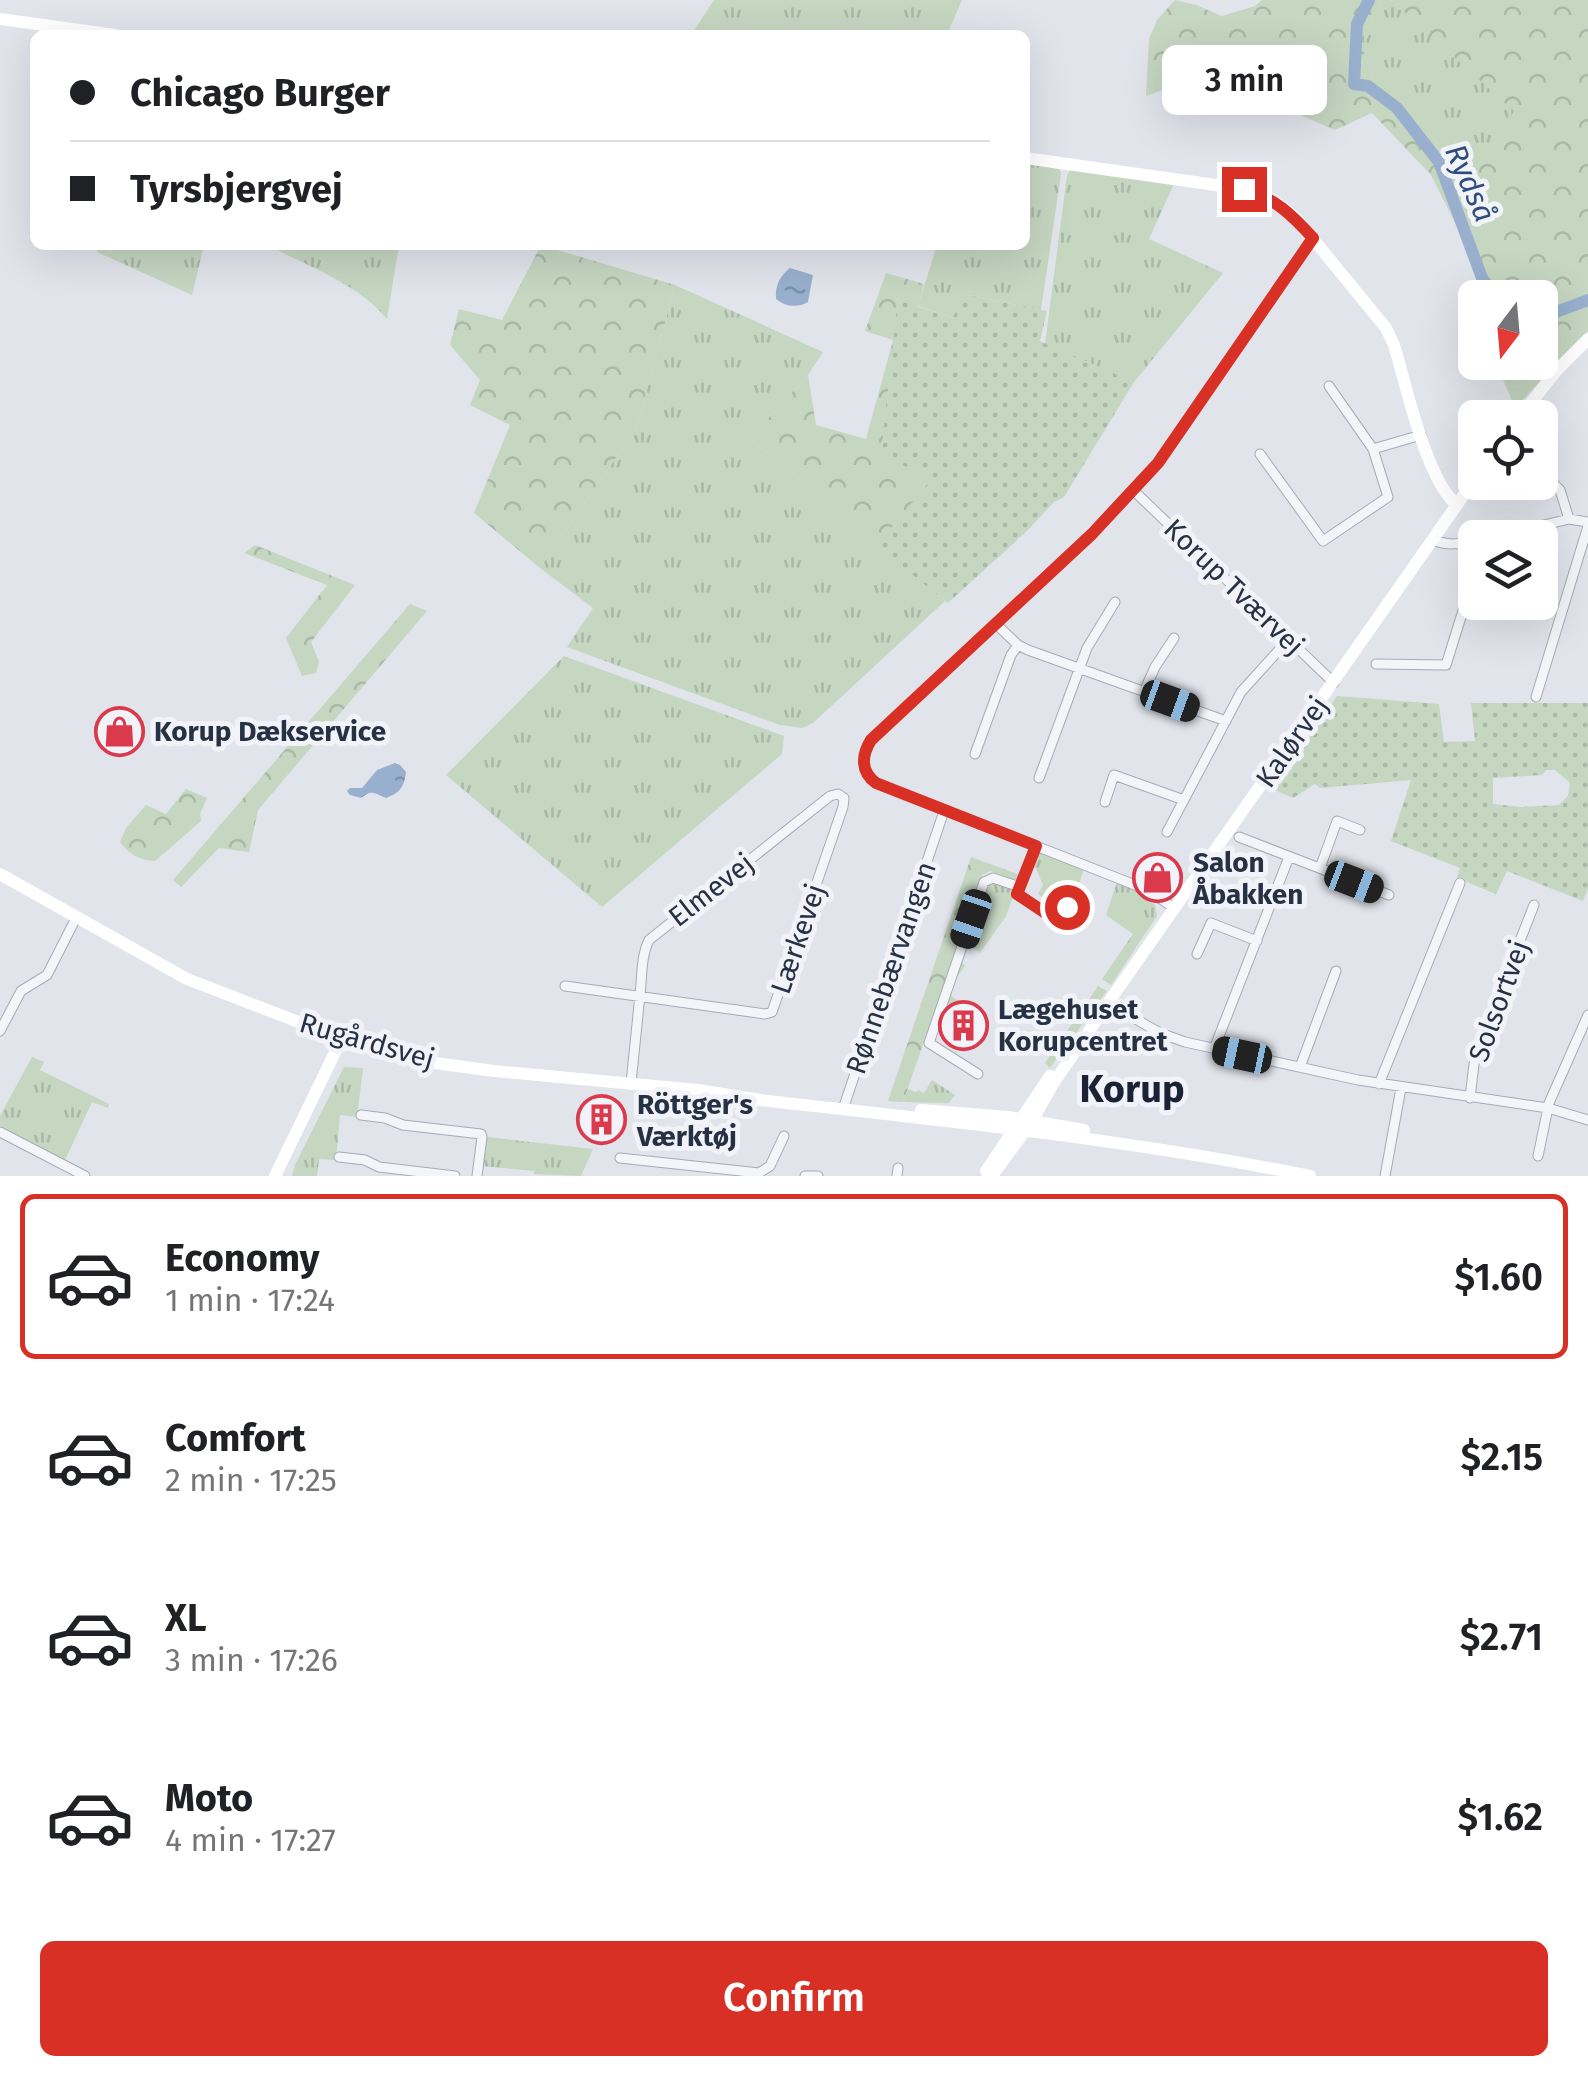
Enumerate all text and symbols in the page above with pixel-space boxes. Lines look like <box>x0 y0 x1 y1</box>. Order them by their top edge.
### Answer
callout: 3 min <box>1162 44 1326 114</box>
text: 3 min <box>1205 61 1284 99</box>
text: Chicago Burger <box>130 70 390 116</box>
water label: Rydså <box>1437 139 1503 227</box>
text: Tyrsbjergvej <box>130 166 343 212</box>
route end <box>1222 167 1267 212</box>
north arrow <box>1458 280 1558 380</box>
map controls <box>1458 280 1558 620</box>
button: locate <box>1458 400 1558 500</box>
street label: Korup Tværvej <box>1157 512 1311 662</box>
button: layers <box>1458 520 1558 620</box>
car <box>1137 677 1203 725</box>
street label: Kalørvej <box>1249 690 1335 794</box>
shop icon: Korup Dækservice <box>93 705 145 757</box>
place label: Korup Dækservice <box>154 715 386 748</box>
place label: Salon Åbakken <box>1192 846 1303 911</box>
street label: Elmevej <box>662 847 760 933</box>
shop icon: Salon Åbakken <box>1132 852 1184 904</box>
street label: Rønnebærvangen <box>839 857 943 1079</box>
car <box>1321 857 1387 907</box>
street label: Lærkevej <box>764 880 832 998</box>
route start <box>1045 885 1090 930</box>
car <box>947 886 995 952</box>
street label: Solsortvej <box>1462 936 1536 1066</box>
place label: Lægehuset Korupcentret <box>998 993 1169 1058</box>
building icon: Lægehuset Korupcentret <box>937 999 989 1051</box>
street label: Rugårdsvej <box>296 1006 438 1076</box>
car <box>1210 1034 1274 1076</box>
district label: Korup <box>1079 1066 1185 1112</box>
place label: Röttger's Værktøj <box>636 1088 753 1153</box>
building icon: Röttger's Værktøj <box>576 1094 628 1146</box>
icon: car <box>45 1232 135 1322</box>
text: Economy <box>165 1235 320 1281</box>
text: $1.60 <box>1454 1254 1543 1300</box>
text: 1 min · 17:24 <box>165 1281 335 1319</box>
icon: car <box>45 1412 135 1502</box>
text: Comfort <box>165 1415 306 1461</box>
text: $2.15 <box>1461 1434 1543 1480</box>
text: 2 min · 17:25 <box>165 1461 337 1499</box>
icon: car <box>45 1592 135 1682</box>
text: XL <box>165 1595 207 1641</box>
text: $2.71 <box>1460 1614 1543 1660</box>
text: 3 min · 17:26 <box>165 1641 338 1679</box>
icon: car <box>45 1772 135 1862</box>
text: Moto <box>165 1775 253 1821</box>
text: $1.62 <box>1457 1794 1543 1840</box>
text: 4 min · 17:27 <box>165 1821 336 1859</box>
button: Confirm <box>40 1941 1548 2056</box>

